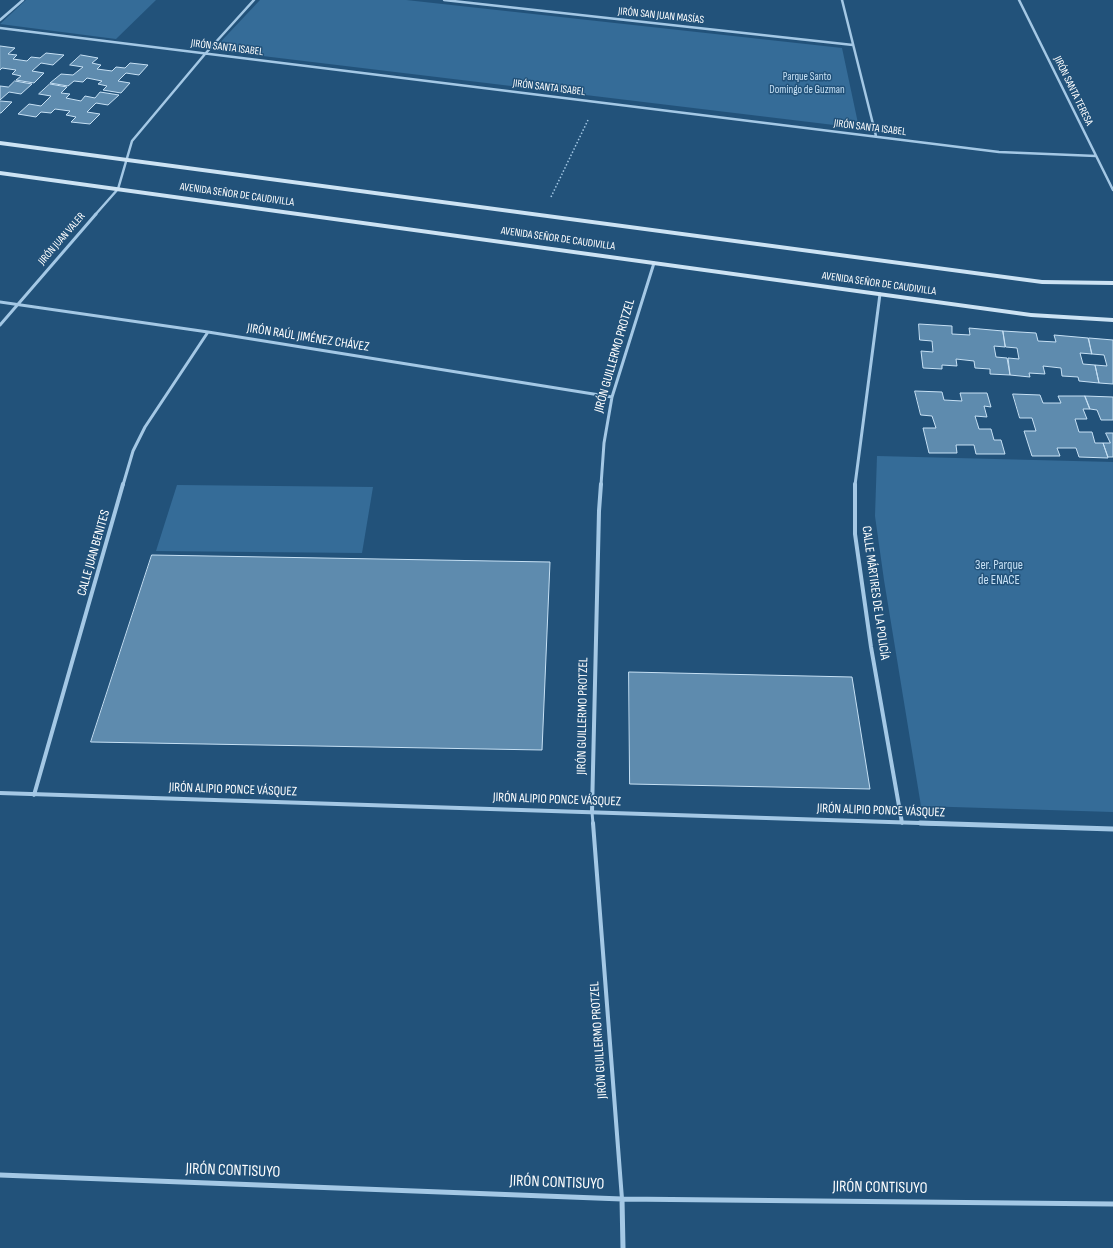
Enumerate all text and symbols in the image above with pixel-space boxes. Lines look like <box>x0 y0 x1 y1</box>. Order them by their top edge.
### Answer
street label: JIRÓN SAN JUAN MASÍAS <box>617 5 705 27</box>
street label: JIRÓN SANTA ISABEL <box>190 37 264 59</box>
street label: JIRÓN SANTA TERESA <box>1050 54 1096 128</box>
park label: Parque Santo Domingo de Guzman <box>769 70 845 96</box>
street label: JIRÓN SANTA ISABEL <box>512 77 586 99</box>
street label: JIRÓN SANTA ISABEL <box>833 117 907 139</box>
street label: AVENIDA SEÑOR DE CAUDIVILLA <box>179 180 295 210</box>
street label: JIRÓN JUAN VALER <box>36 210 88 268</box>
street label: AVENIDA SEÑOR DE CAUDIVILLA <box>500 224 616 254</box>
street label: AVENIDA SEÑOR DE CAUDIVILLA <box>821 269 937 299</box>
street label: JIRÓN GUILLERMO PROTZEL <box>591 297 639 415</box>
street label: JIRÓN RAÚL JIMÉNEZ CHÁVEZ <box>246 321 370 355</box>
street label: CALLE JUAN BENITES <box>74 508 114 598</box>
street label: CALLE MÁRTIRES DE LA POLICÍA <box>858 525 892 661</box>
park label: 3er. Parque de ENACE <box>975 558 1023 589</box>
street label: JIRÓN GUILLERMO PROTZEL <box>574 657 592 775</box>
street label: JIRÓN ALIPIO PONCE VÁSQUEZ <box>169 780 297 800</box>
street label: JIRÓN ALIPIO PONCE VÁSQUEZ <box>493 790 621 810</box>
street label: JIRÓN ALIPIO PONCE VÁSQUEZ <box>817 801 945 821</box>
street label: JIRÓN GUILLERMO PROTZEL <box>587 981 611 1099</box>
street label: JIRÓN CONTISUYO <box>185 1160 281 1182</box>
street label: JIRÓN CONTISUYO <box>509 1172 605 1194</box>
street label: JIRÓN CONTISUYO <box>832 1178 928 1198</box>

